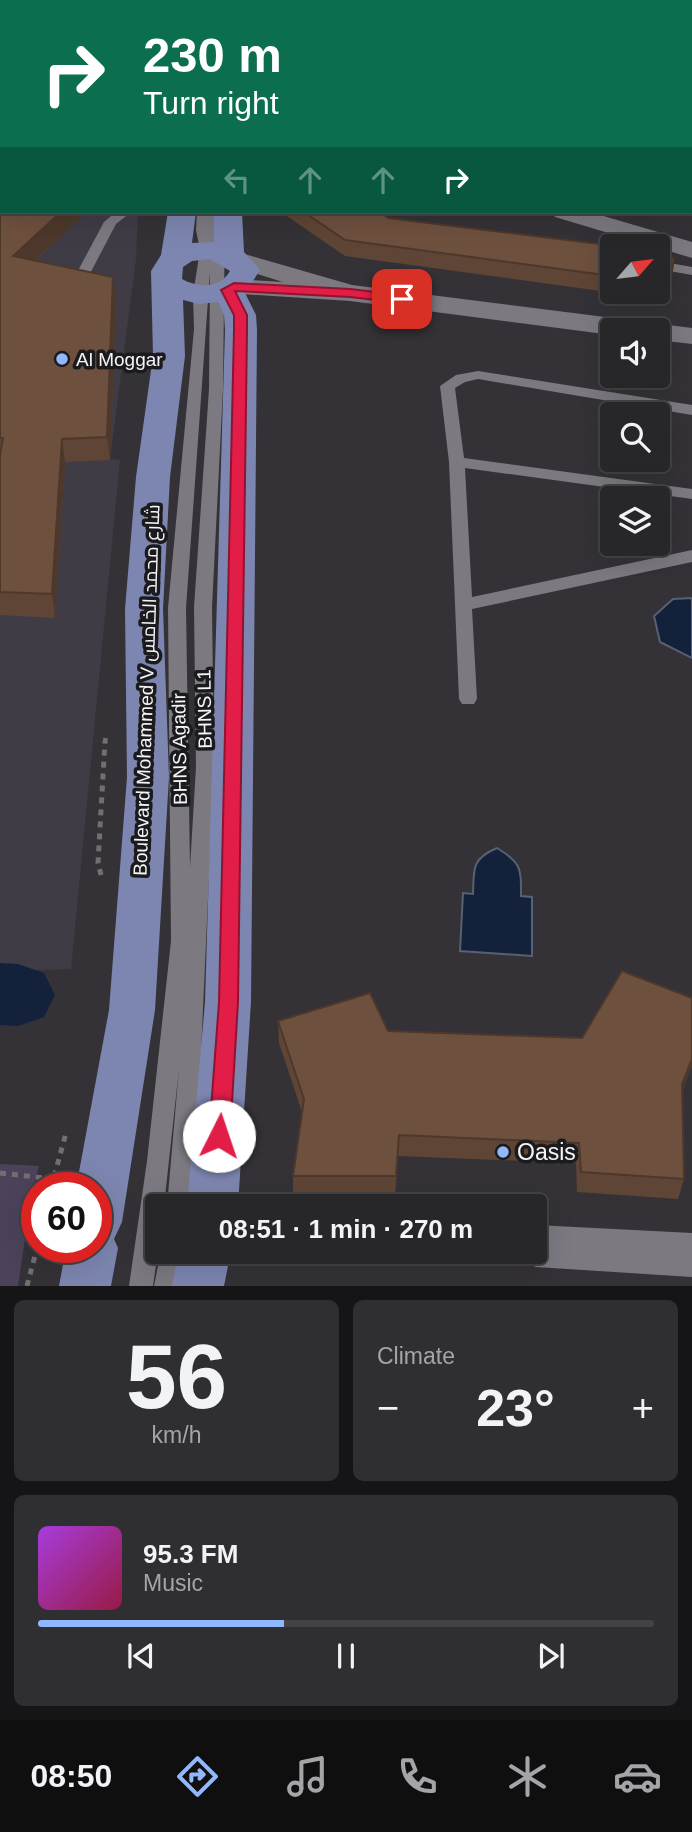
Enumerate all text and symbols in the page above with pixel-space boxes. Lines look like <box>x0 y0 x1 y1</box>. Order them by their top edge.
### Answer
icon: right <box>28 28 119 119</box>
text: 230 m <box>143 28 282 82</box>
text: Turn right <box>143 85 279 121</box>
icon: left <box>218 161 256 199</box>
icon: ahead <box>291 161 329 199</box>
icon: ahead <box>364 161 402 199</box>
icon: right <box>437 161 475 199</box>
north arrow <box>600 234 670 304</box>
map controls <box>600 234 670 556</box>
pin <box>372 269 432 329</box>
icon: arrive <box>383 280 421 318</box>
button: sound <box>600 318 670 388</box>
place label: Al Moggar <box>76 349 163 370</box>
marker: Al Moggar <box>54 351 70 367</box>
button: search <box>600 402 670 472</box>
button: layers <box>600 486 670 556</box>
street label: Boulevard Mohammed V شارع محمد الخامس <box>130 504 166 876</box>
street label: BHNS L1 <box>193 669 216 749</box>
street label: BHNS Agadir <box>168 692 191 805</box>
position arrow <box>182 1099 256 1173</box>
place label: Oasis <box>517 1139 576 1165</box>
marker: Oasis <box>495 1144 511 1160</box>
speed limit sign: 60 <box>21 1172 112 1263</box>
text: 08:51 · 1 min · 270 m <box>219 1214 473 1244</box>
text: 56 <box>126 1326 227 1427</box>
text: Climate <box>377 1343 455 1369</box>
text: 23° <box>476 1379 555 1437</box>
text: − <box>377 1387 399 1429</box>
text: + <box>632 1387 654 1429</box>
text: km/h <box>152 1422 201 1448</box>
text: 95.3 FM <box>143 1539 238 1569</box>
text: Music <box>143 1570 203 1596</box>
icon: previous <box>122 1637 160 1675</box>
icon: pause <box>327 1637 365 1675</box>
icon: next <box>532 1637 570 1675</box>
icon: directions <box>173 1752 222 1801</box>
icon: music <box>283 1752 332 1801</box>
icon: phone <box>393 1752 442 1801</box>
icon: climate <box>503 1752 552 1801</box>
icon: car <box>613 1752 662 1801</box>
text: 08:50 <box>30 1758 112 1794</box>

